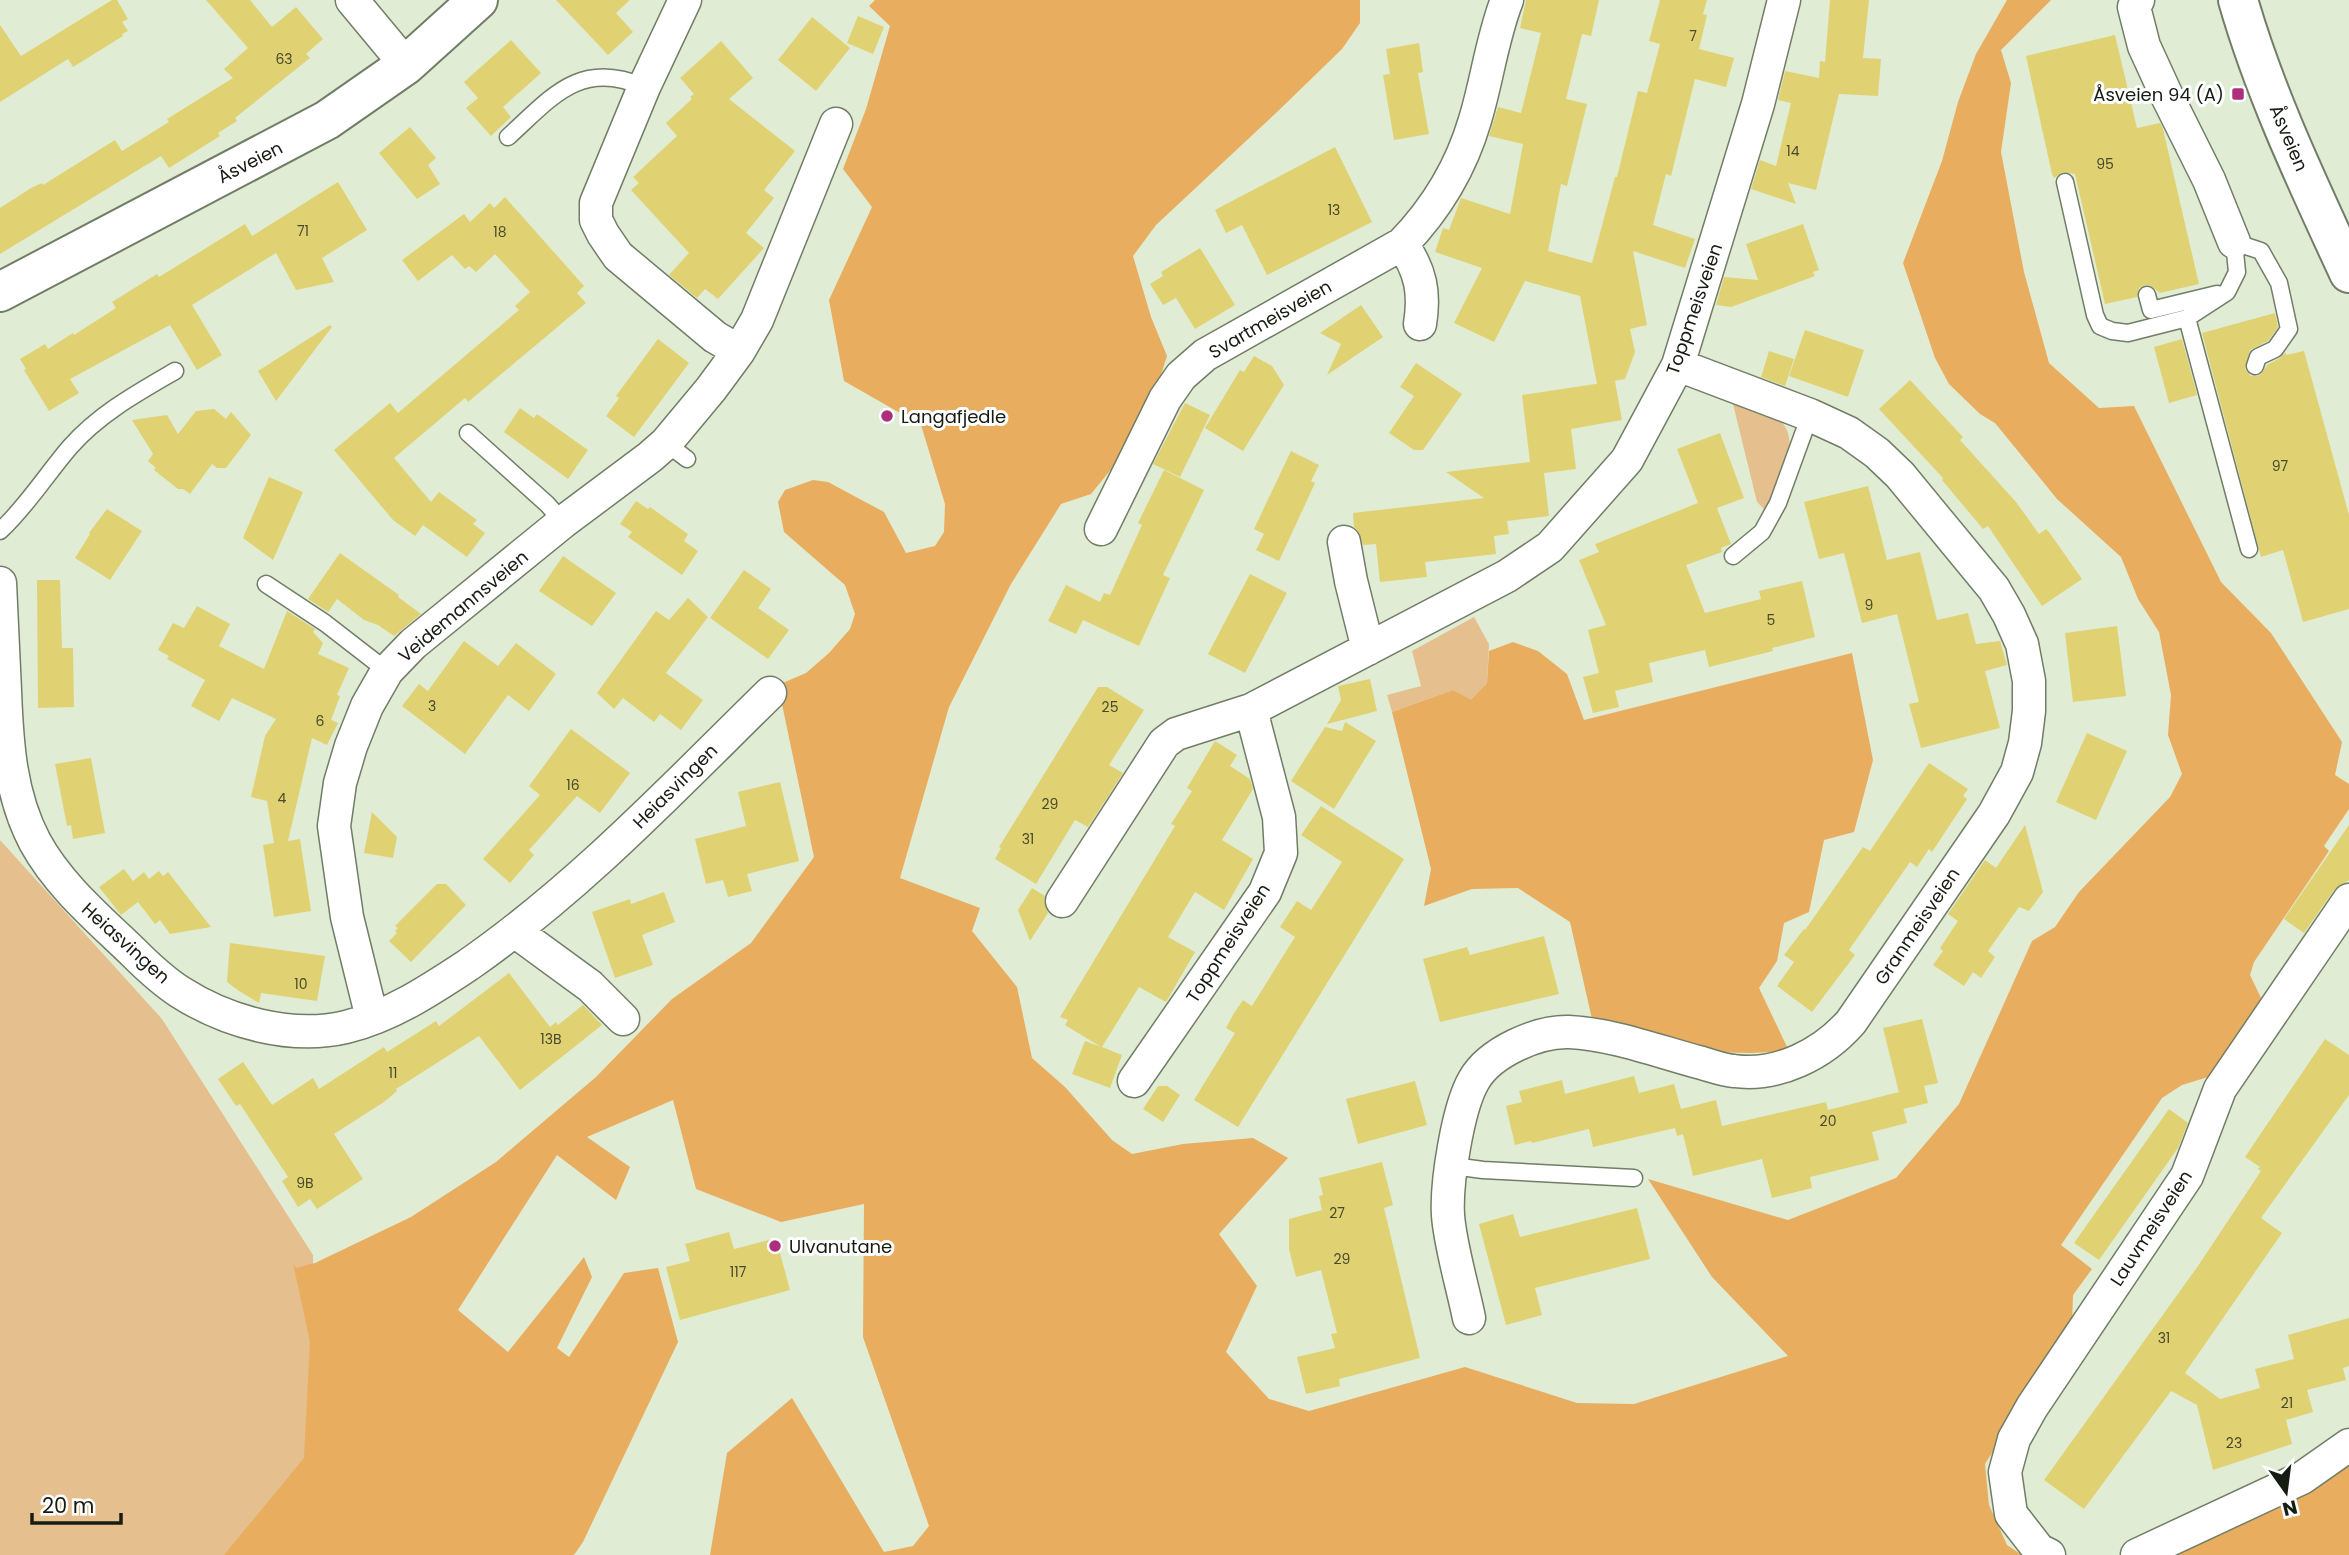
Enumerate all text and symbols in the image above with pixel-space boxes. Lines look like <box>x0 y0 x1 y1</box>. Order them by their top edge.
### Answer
house number: 7 <box>1689 26 1697 46</box>
house number: 63 <box>275 49 293 69</box>
place label: Åsveien 94 (A) <box>2093 82 2224 107</box>
marker: Åsveien 94 (A) <box>2230 86 2246 102</box>
street label: Åsveien <box>2264 101 2314 175</box>
street label: Åsveien <box>213 135 287 189</box>
house number: 14 <box>1786 141 1800 161</box>
house number: 95 <box>2096 154 2114 174</box>
house number: 13 <box>1328 200 1340 220</box>
house number: 71 <box>297 221 309 241</box>
house number: 18 <box>493 222 507 242</box>
street label: Toppmeisveien <box>1660 240 1728 378</box>
street label: Svartmeisveien <box>1204 274 1336 364</box>
place label: Langafjedle <box>901 404 1006 429</box>
marker: Langafjedle <box>879 408 895 424</box>
house number: 97 <box>2272 456 2289 476</box>
street label: Veidemannsveien <box>393 544 533 668</box>
house number: 9 <box>1865 595 1873 615</box>
house number: 5 <box>1767 610 1775 630</box>
house number: 3 <box>428 696 436 716</box>
house number: 25 <box>1102 697 1118 717</box>
house number: 6 <box>316 711 325 731</box>
street label: Heiasvingen <box>627 738 723 834</box>
house number: 16 <box>566 775 580 795</box>
house number: 4 <box>278 788 287 808</box>
house number: 29 <box>1042 794 1058 814</box>
house number: 31 <box>1022 829 1034 849</box>
street label: Granmeisveien <box>1869 863 1965 989</box>
street label: Toppmeisveien <box>1180 879 1276 1007</box>
street label: Heiasvingen <box>77 897 175 989</box>
house number: 10 <box>294 974 308 994</box>
house number: 13B <box>540 1029 562 1049</box>
house number: 11 <box>389 1063 397 1083</box>
house number: 20 <box>1820 1111 1836 1131</box>
street label: Lauvmeisveien <box>2104 1165 2198 1291</box>
house number: 9B <box>296 1173 314 1193</box>
house number: 27 <box>1329 1203 1345 1223</box>
place label: Ulvanutane <box>789 1234 892 1259</box>
marker: Ulvanutane <box>767 1238 783 1254</box>
house number: 29 <box>1334 1249 1350 1269</box>
house number: 117 <box>730 1262 747 1282</box>
house number: 31 <box>2158 1328 2170 1348</box>
house number: 21 <box>2281 1393 2293 1413</box>
house number: 23 <box>2226 1433 2242 1453</box>
north arrow <box>2251 1457 2321 1527</box>
scale bar <box>32 1482 121 1526</box>
text: 20 m <box>42 1491 95 1520</box>
text: N <box>2280 1493 2300 1523</box>

